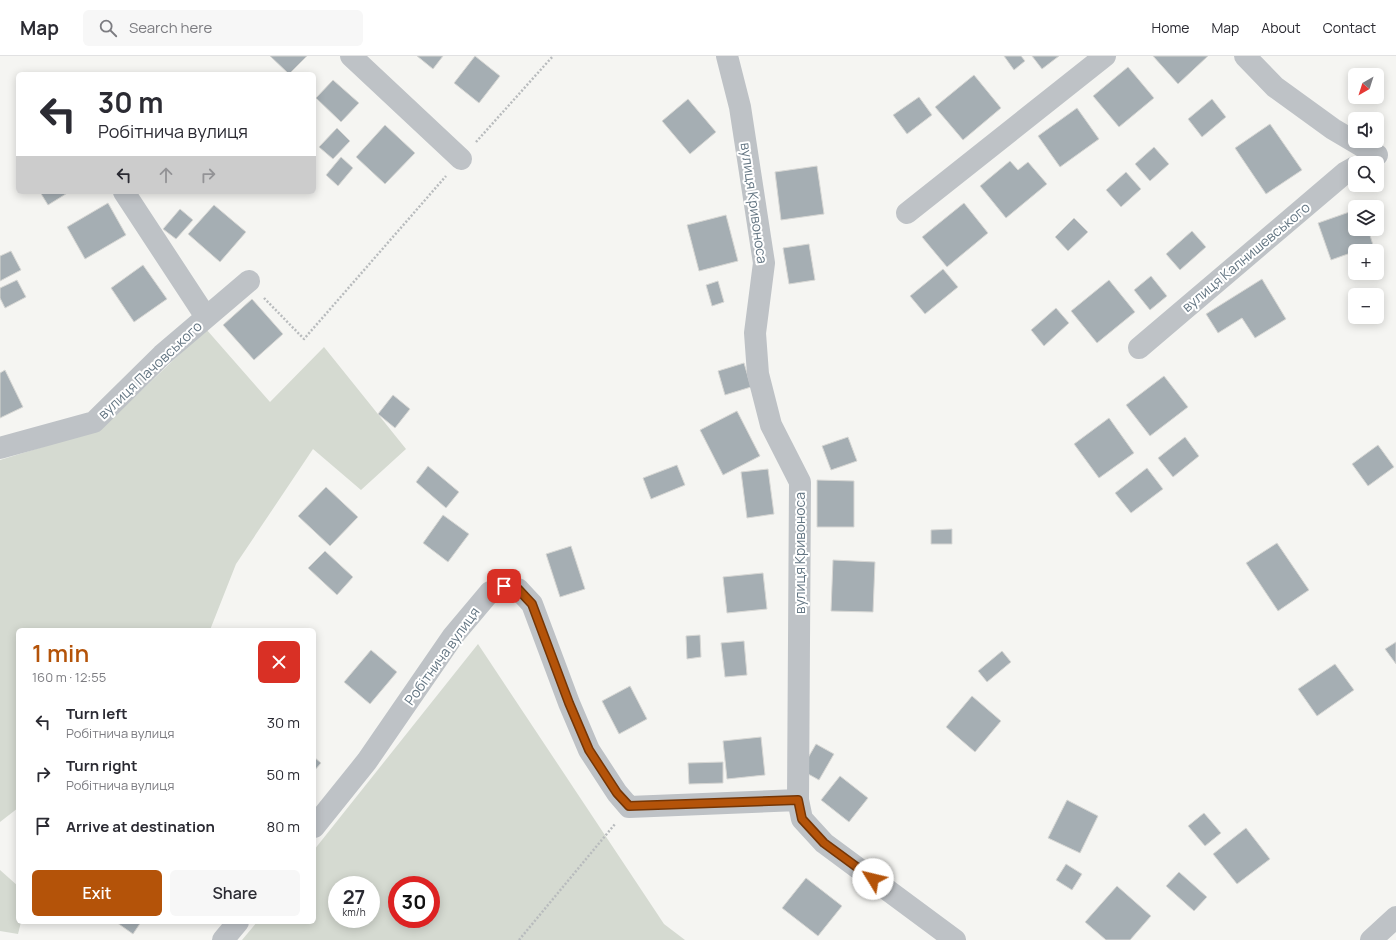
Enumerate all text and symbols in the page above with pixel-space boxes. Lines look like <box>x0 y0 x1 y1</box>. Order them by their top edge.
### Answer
search box <box>83 10 363 46</box>
text: Map <box>20 15 59 41</box>
icon: search <box>97 17 119 39</box>
text: Search here <box>129 17 212 38</box>
text: Home <box>1152 18 1189 37</box>
text: Map <box>1211 18 1239 37</box>
text: About <box>1261 18 1301 37</box>
text: Contact <box>1323 18 1376 37</box>
north arrow <box>1348 68 1384 104</box>
map controls <box>1348 68 1384 324</box>
text: 30 m <box>98 83 163 121</box>
icon: left <box>32 88 84 140</box>
button: sound <box>1348 112 1384 148</box>
text: Робітнича вулиця <box>98 119 248 143</box>
street label: вулиця Кривоноса <box>737 141 772 265</box>
button: search <box>1348 156 1384 192</box>
icon: left <box>113 164 135 186</box>
icon: ahead <box>155 164 177 186</box>
icon: right <box>197 164 219 186</box>
street label: вулиця Калнишевського <box>1178 197 1314 316</box>
button: layers <box>1348 200 1384 236</box>
button: + <box>1348 244 1384 280</box>
button: − <box>1348 288 1384 324</box>
street label: вулиця Пачовського <box>94 316 206 423</box>
street label: вулиця Кривоноса <box>790 492 809 614</box>
pin <box>487 569 521 603</box>
icon: arrive <box>493 575 515 597</box>
street label: Робітнича вулиця <box>400 603 484 708</box>
text: 1 min <box>32 636 89 669</box>
button: close <box>258 641 300 683</box>
text: 160 m · 12:55 <box>32 668 106 686</box>
text: Turn left <box>66 703 128 724</box>
icon: left <box>32 711 54 733</box>
text: 30 m <box>267 712 300 733</box>
text: Робітнича вулиця <box>66 724 174 742</box>
text: Turn right <box>66 755 137 776</box>
icon: right <box>32 763 54 785</box>
text: 50 m <box>266 764 300 785</box>
text: Робітнича вулиця <box>66 776 174 794</box>
icon: arrive <box>32 815 54 837</box>
text: Arrive at destination <box>66 816 215 837</box>
text: 80 m <box>266 816 300 837</box>
position arrow <box>852 858 894 900</box>
button: Exit <box>32 870 162 916</box>
button: Share <box>170 870 300 916</box>
speed limit sign: 30 <box>388 876 440 928</box>
text: 27 <box>343 883 365 910</box>
text: km/h <box>342 905 366 919</box>

